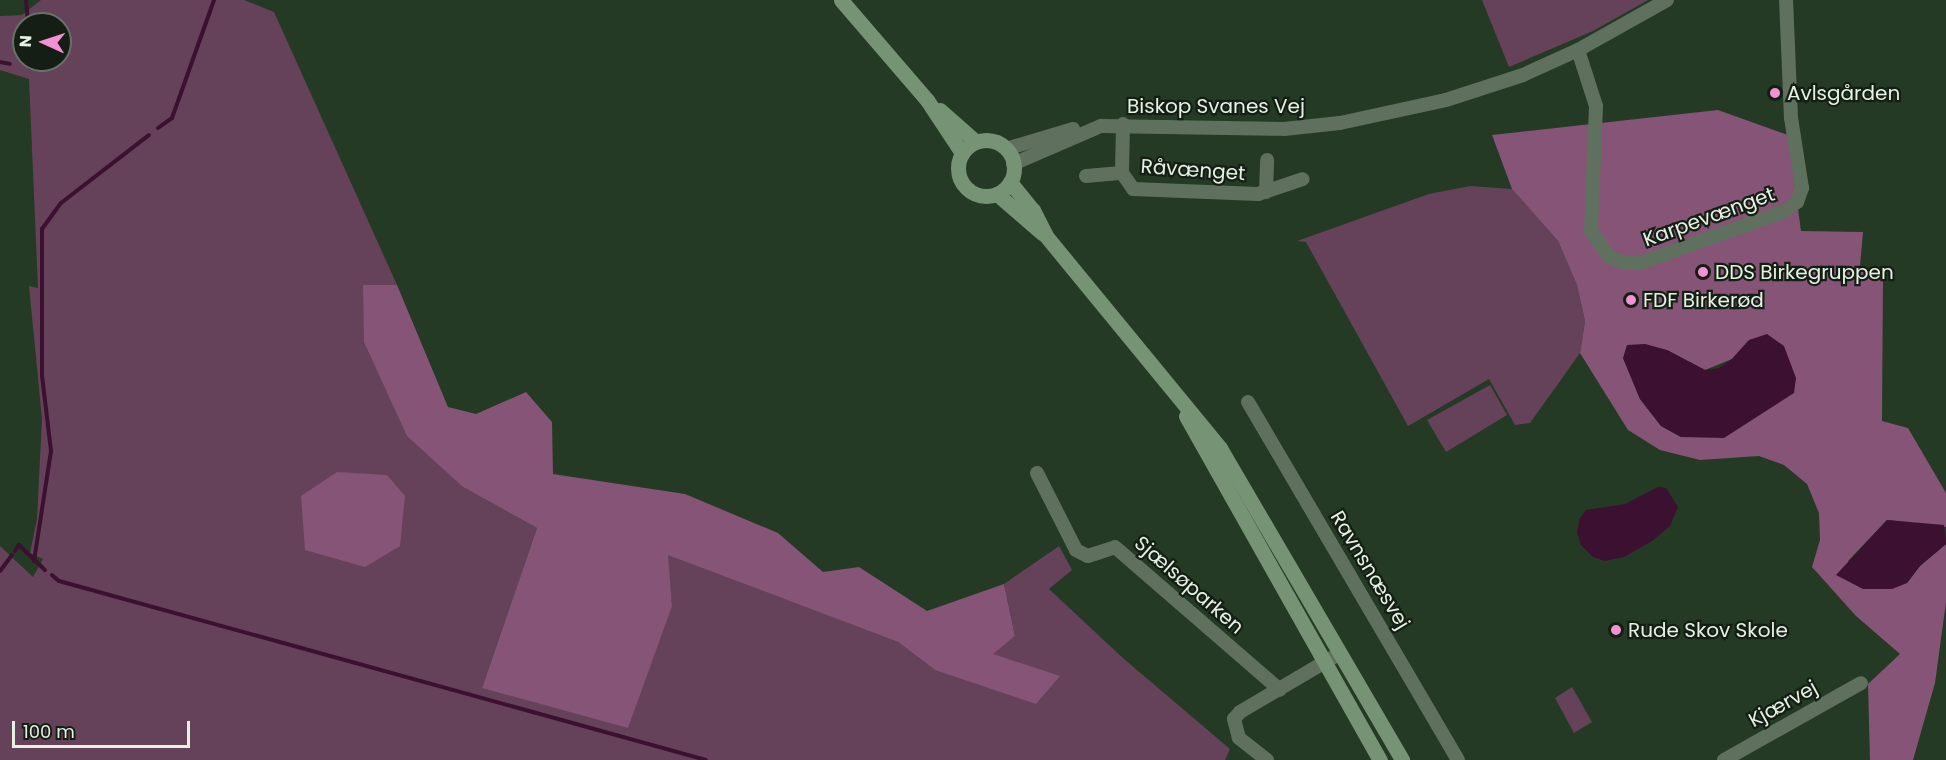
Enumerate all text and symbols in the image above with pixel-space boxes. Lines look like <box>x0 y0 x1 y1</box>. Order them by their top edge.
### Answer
north arrow <box>12 12 72 72</box>
text: N <box>14 35 37 48</box>
place label: Avlsgården <box>1787 81 1900 105</box>
marker: Avlsgården <box>1768 86 1782 100</box>
street label: Biskop Svanes Vej <box>1127 94 1305 118</box>
street label: Råvænget <box>1140 154 1246 186</box>
street label: Karpevænget <box>1640 182 1778 252</box>
place label: DDS Birkegruppen <box>1715 260 1894 284</box>
marker: DDS Birkegruppen <box>1696 265 1710 279</box>
place label: FDF Birkerød <box>1643 288 1764 312</box>
marker: FDF Birkerød <box>1624 293 1638 307</box>
street label: Ravnsnæsvej <box>1325 506 1415 634</box>
street label: Sjælsøparken <box>1130 531 1248 639</box>
place label: Rude Skov Skole <box>1628 618 1788 642</box>
marker: Rude Skov Skole <box>1609 623 1623 637</box>
street label: Kjærvej <box>1744 675 1822 733</box>
scale bar <box>15 709 194 747</box>
text: 100 m <box>23 719 75 744</box>

